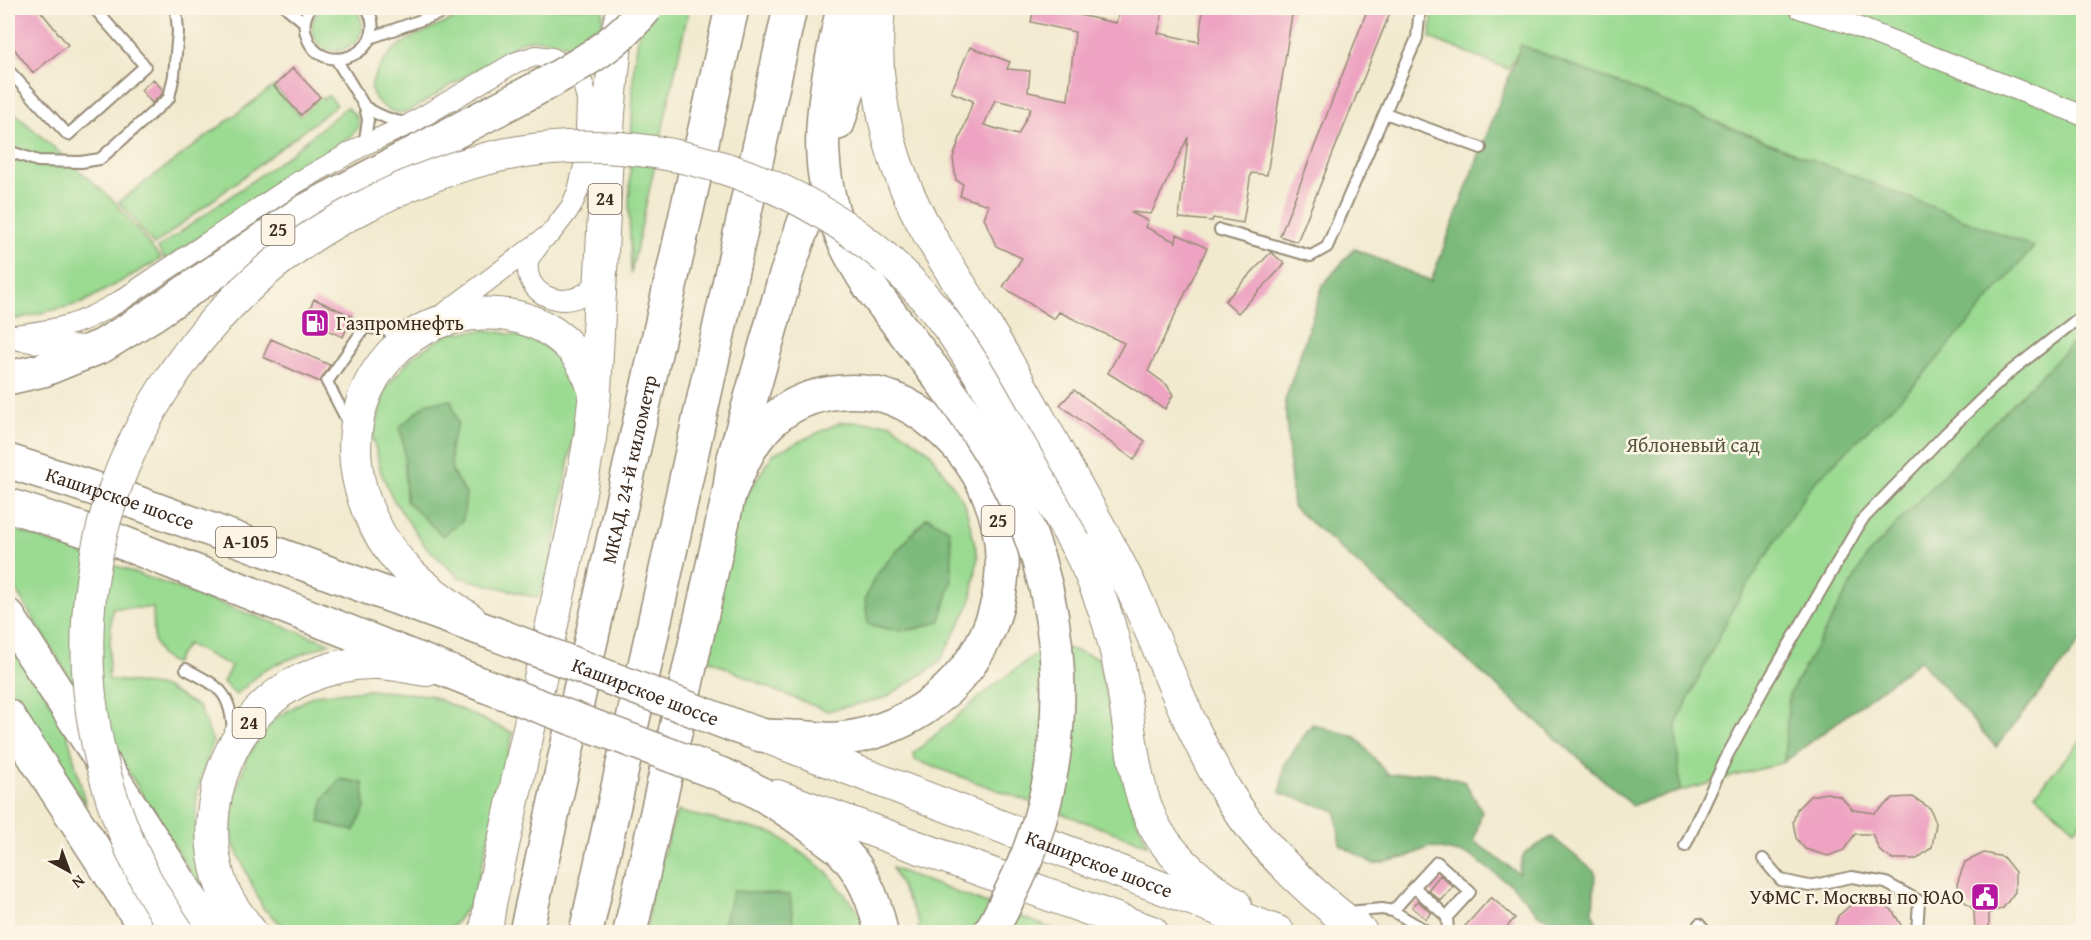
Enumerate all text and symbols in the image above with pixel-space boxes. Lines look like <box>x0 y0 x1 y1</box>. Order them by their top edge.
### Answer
road number: 24 <box>588 184 622 214</box>
road number: 25 <box>262 215 294 245</box>
fuel station icon: Газпромнефть <box>299 307 331 339</box>
place label: Газпромнефть <box>336 308 464 337</box>
street label: МКАД, 24-й километр <box>594 372 664 566</box>
park label: Яблоневый сад <box>1625 430 1760 459</box>
street label: Каширское шоссе <box>42 459 199 537</box>
road number: 25 <box>982 506 1014 536</box>
road number: А-105 <box>216 527 276 557</box>
street label: Каширское шоссе <box>568 650 723 733</box>
road number: 24 <box>232 708 266 738</box>
street label: Каширское шоссе <box>1022 822 1177 905</box>
north arrow <box>39 841 99 901</box>
text: N <box>67 870 91 895</box>
public building icon: УФМС г. Москвы по ЮАО <box>1969 881 2001 913</box>
place label: УФМС г. Москвы по ЮАО <box>1749 882 1964 911</box>

